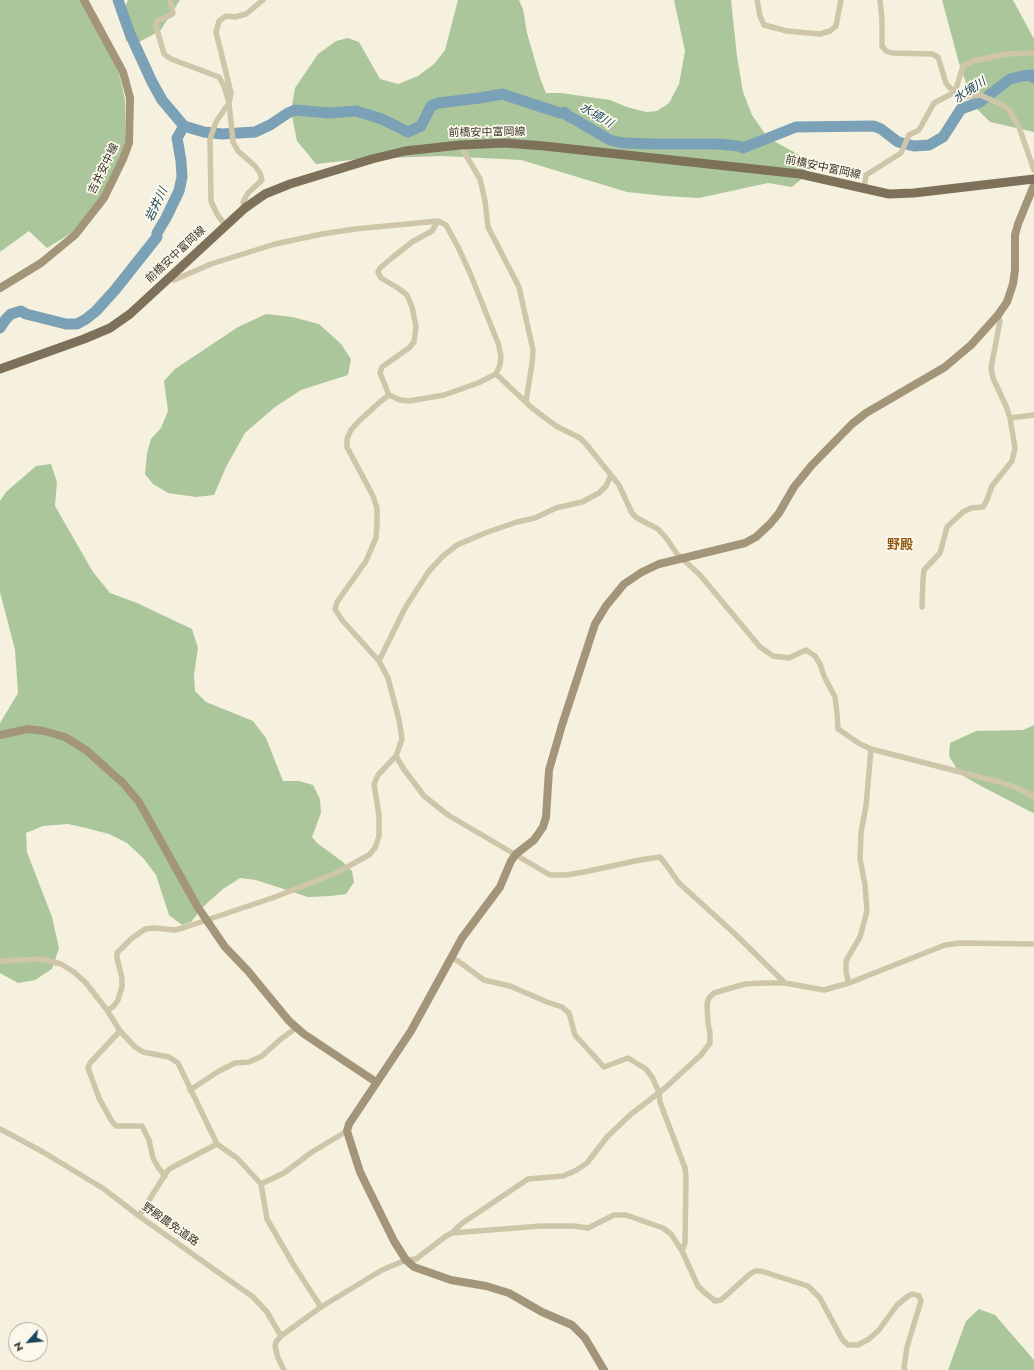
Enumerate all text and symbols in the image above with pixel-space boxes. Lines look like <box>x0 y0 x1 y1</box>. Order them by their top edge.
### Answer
water label: 水境川 <box>951 75 989 107</box>
water label: 水境川 <box>577 101 615 131</box>
street label: 前橋安中富岡線 <box>448 126 526 140</box>
street label: 吉井安中線 <box>86 141 122 197</box>
street label: 前橋安中富岡線 <box>784 154 862 182</box>
water label: 岩井川 <box>143 186 171 224</box>
street label: 前橋安中富岡線 <box>143 224 209 286</box>
district label: 野殿 <box>887 538 913 554</box>
street label: 野殿農免道路 <box>139 1201 201 1249</box>
north arrow <box>8 1322 48 1362</box>
text: N <box>9 1339 27 1355</box>

